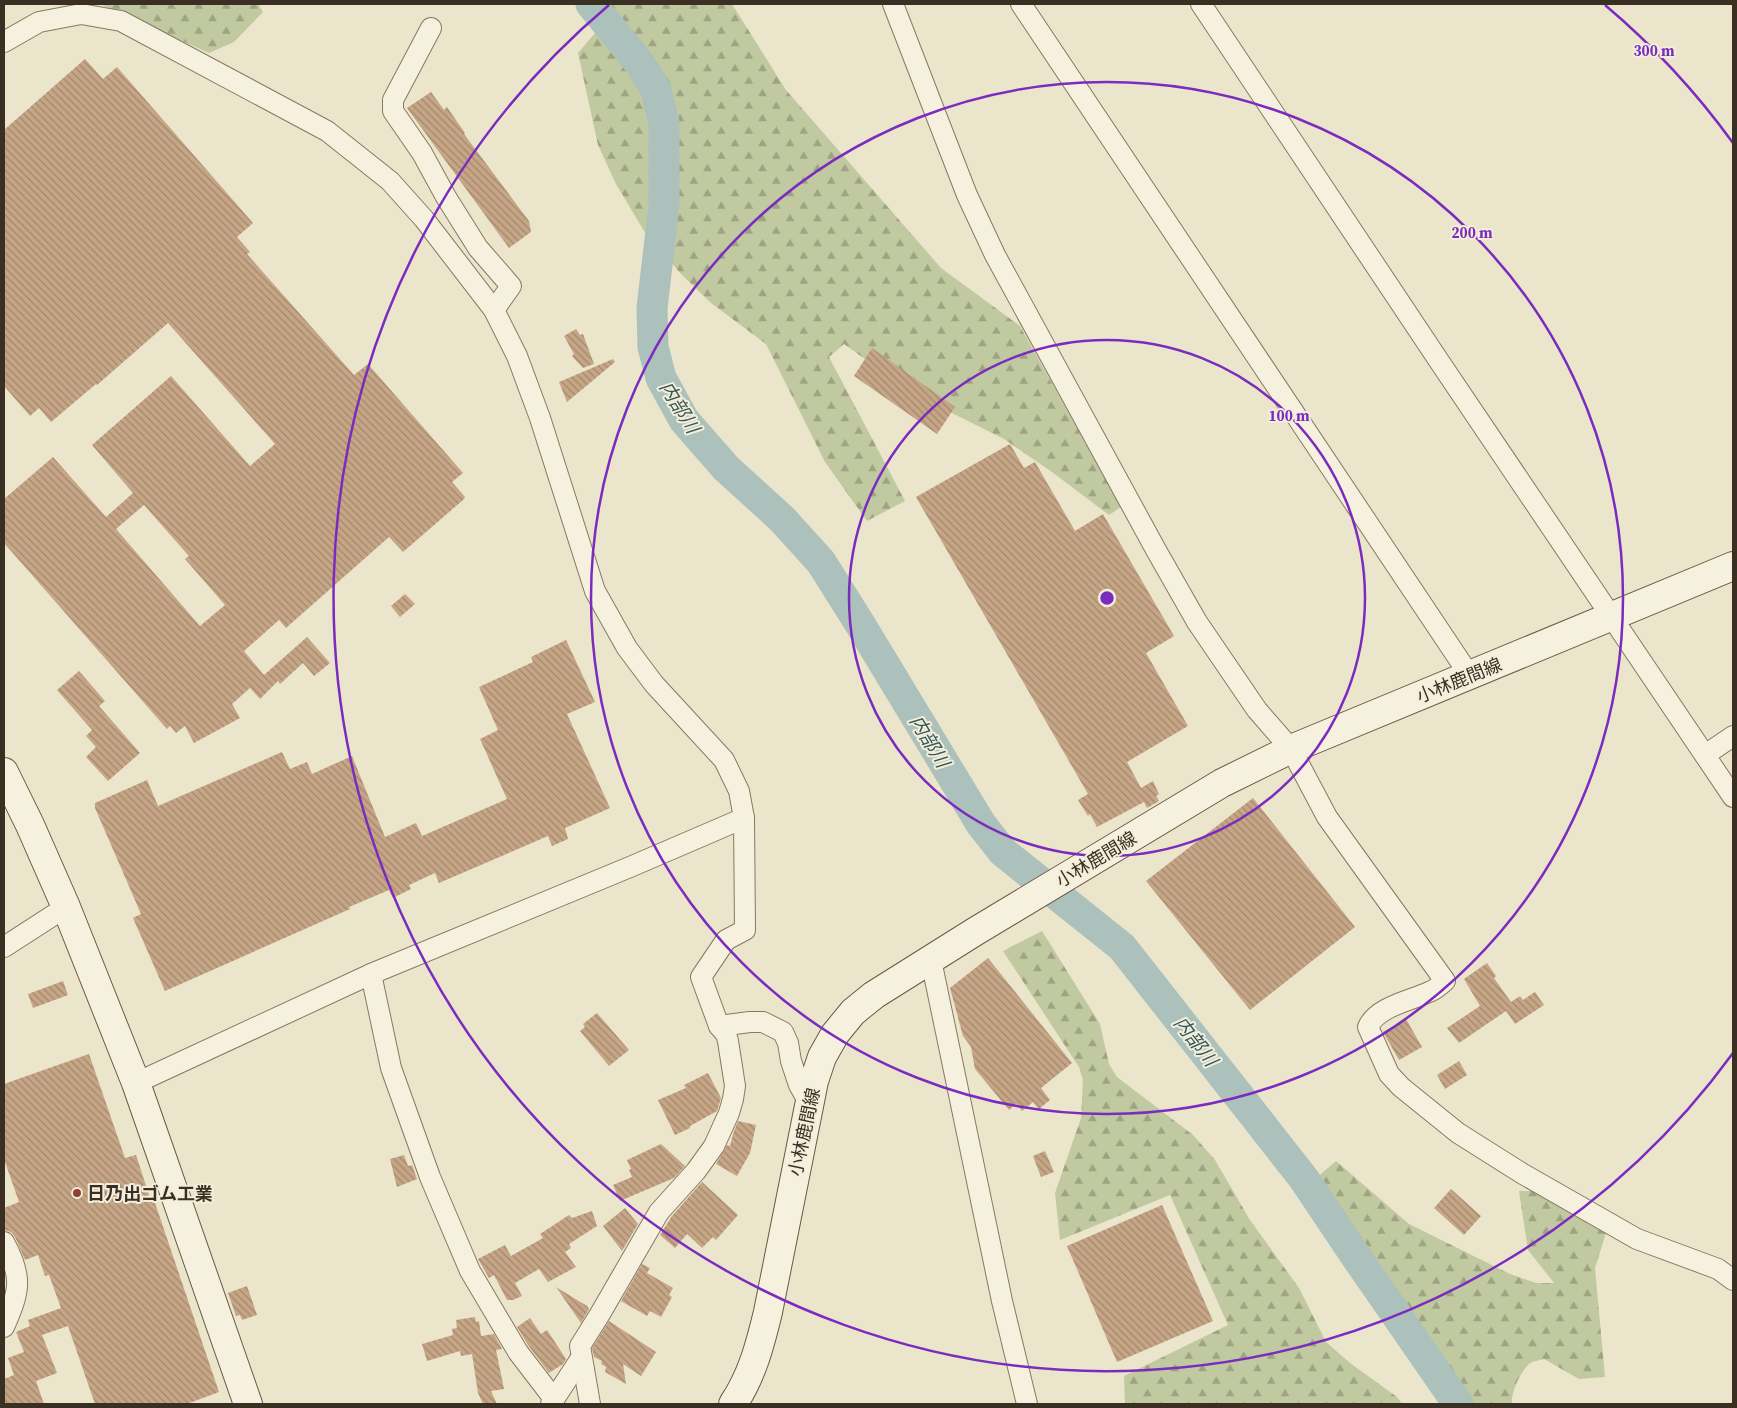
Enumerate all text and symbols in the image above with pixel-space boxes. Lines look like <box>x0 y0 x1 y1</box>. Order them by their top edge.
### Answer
text: 300 m <box>1633 40 1675 61</box>
text: 200 m <box>1451 222 1493 243</box>
water label: 内部川 <box>654 376 707 440</box>
text: 100 m <box>1268 405 1310 426</box>
centre of rings <box>1098 589 1116 607</box>
street label: 小林鹿間線 <box>1413 652 1505 708</box>
water label: 内部川 <box>904 710 957 774</box>
street label: 小林鹿間線 <box>1051 825 1141 893</box>
water label: 内部川 <box>1168 1011 1225 1073</box>
street label: 小林鹿間線 <box>782 1085 826 1179</box>
place label: 日乃出ゴム工業 <box>87 1181 213 1206</box>
marker: 日乃出ゴム工業 <box>71 1187 83 1199</box>

